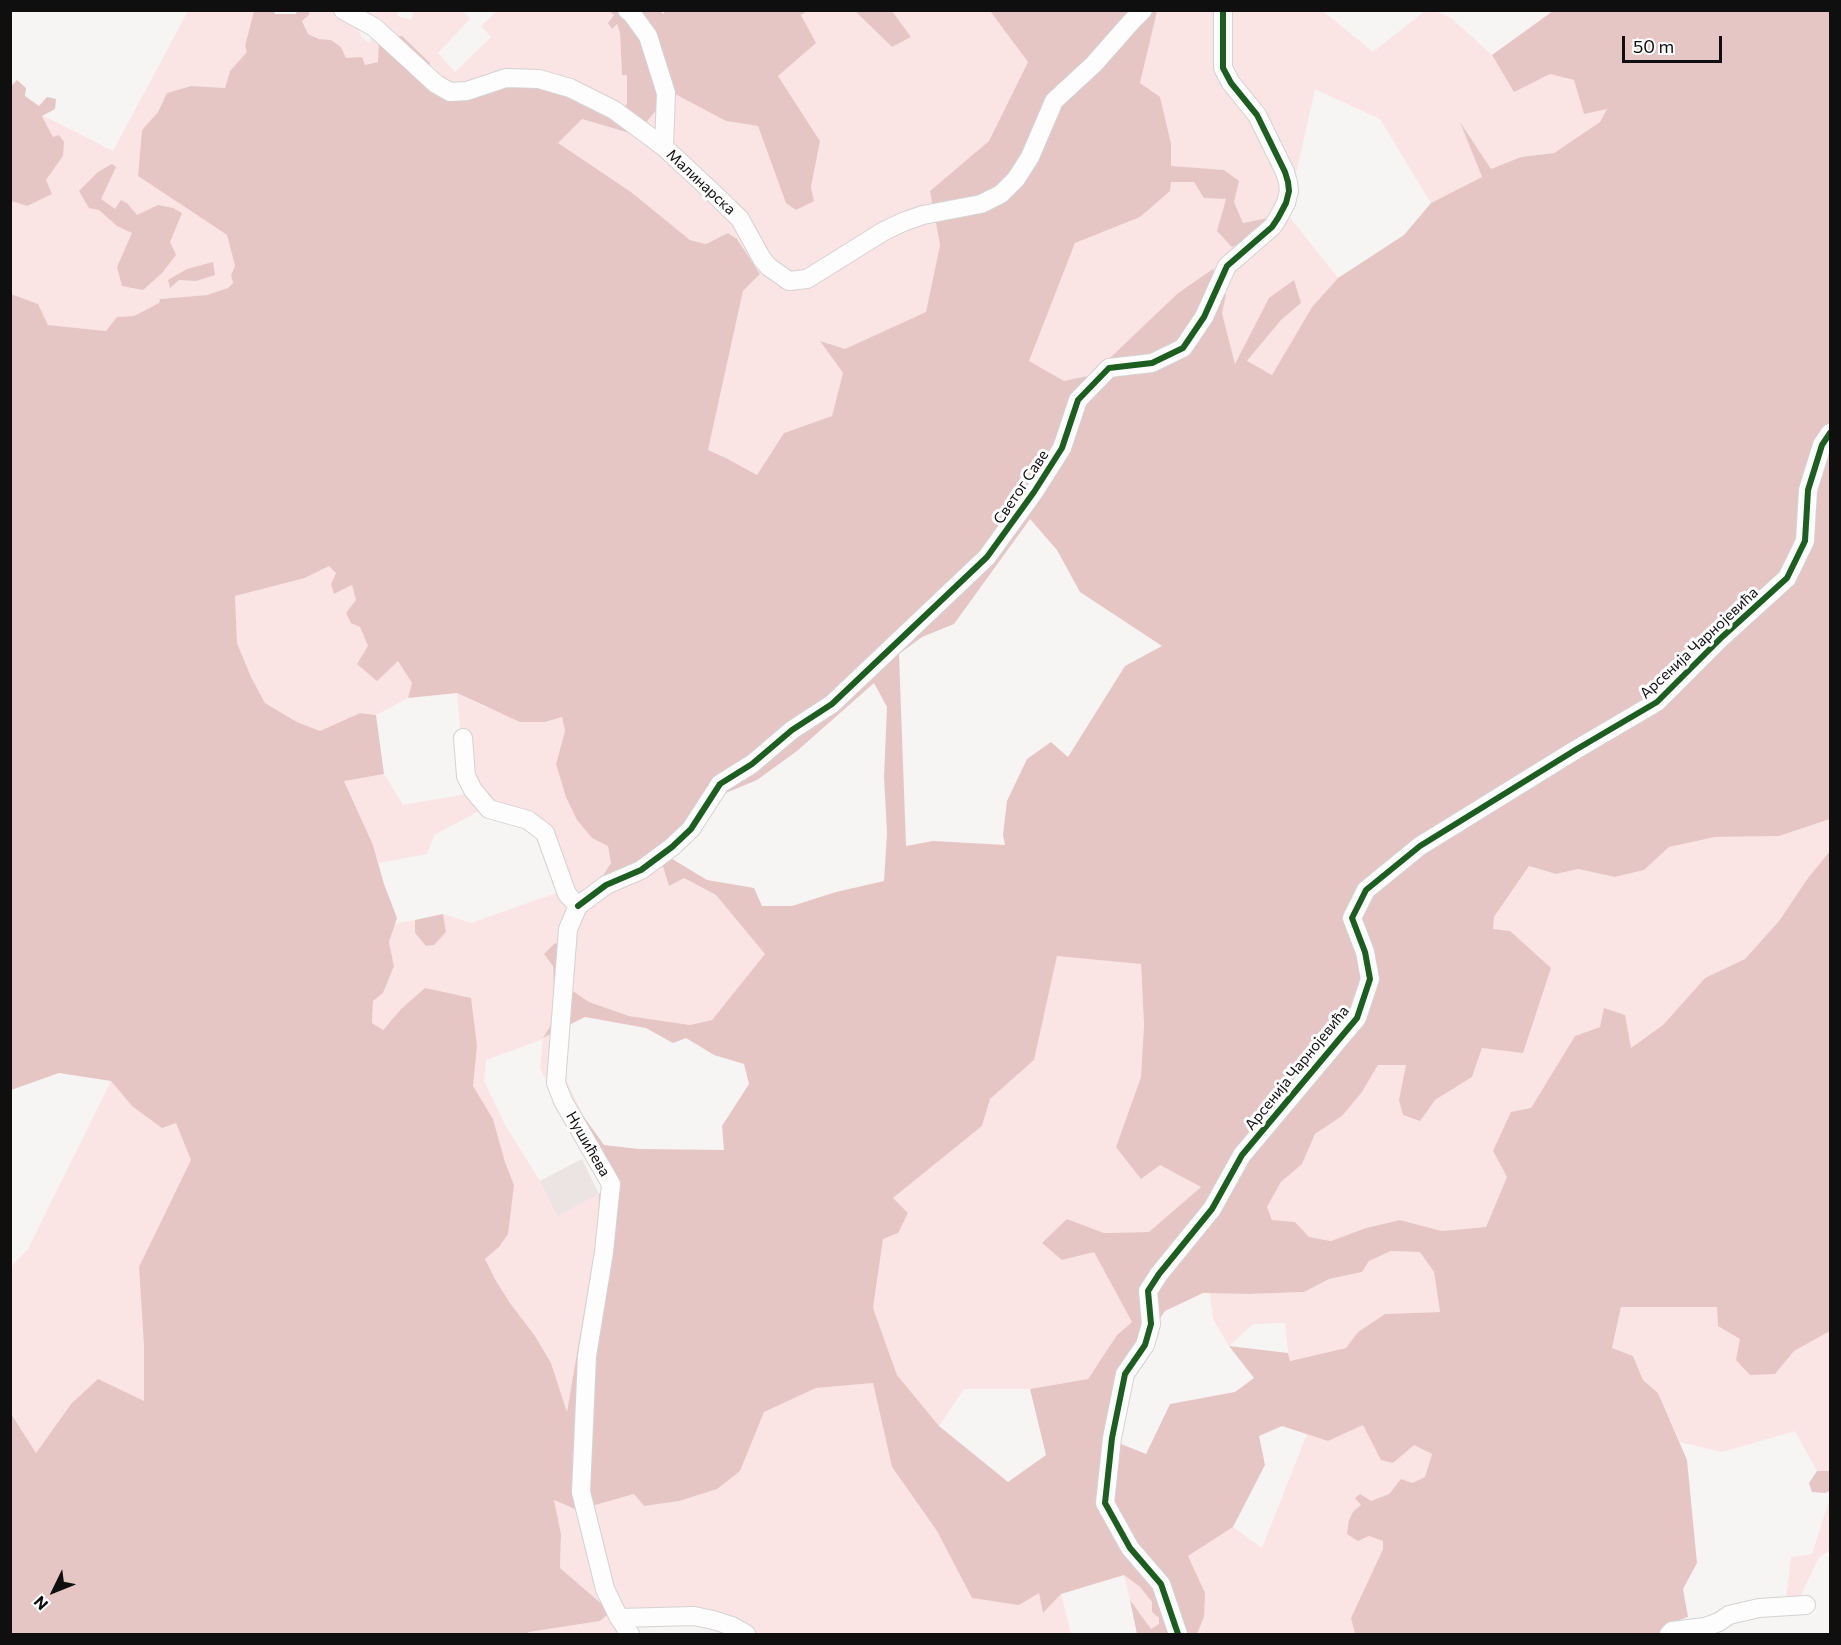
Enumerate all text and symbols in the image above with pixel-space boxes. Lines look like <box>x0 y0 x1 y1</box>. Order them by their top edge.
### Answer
scale bar <box>1625 24 1726 62</box>
text: 50 m <box>1633 35 1674 57</box>
street label: Малинарска <box>663 146 739 218</box>
street label: Светог Саве <box>990 447 1052 527</box>
street label: Арсенија Чарнојевића <box>1636 584 1762 702</box>
street label: Арсенија Чарнојевића <box>1241 1002 1353 1134</box>
street label: Нушићева <box>562 1108 614 1180</box>
north arrow <box>24 1561 84 1621</box>
text: N <box>29 1593 52 1614</box>

